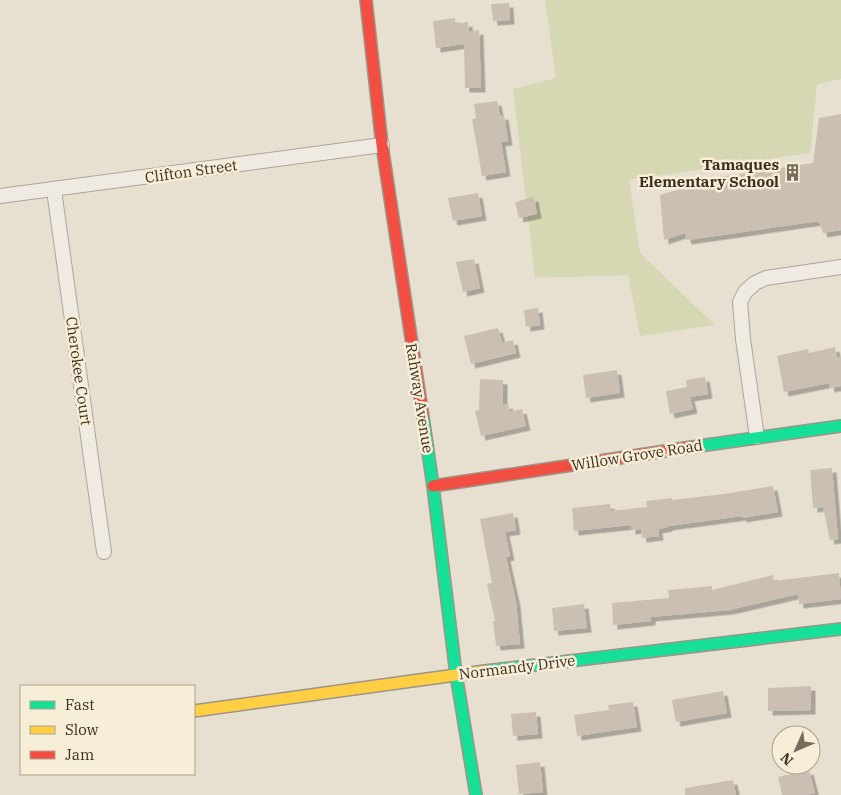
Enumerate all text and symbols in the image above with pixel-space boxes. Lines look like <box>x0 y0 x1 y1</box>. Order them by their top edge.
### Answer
street label: Clifton Street <box>144 155 238 187</box>
place label: Tamaques Elementary School <box>639 155 779 191</box>
building icon: Tamaques Elementary School <box>783 163 803 183</box>
street label: Cherokee Court <box>62 315 96 427</box>
street label: Rahway Avenue <box>402 342 438 454</box>
street label: Willow Grove Road <box>570 435 704 475</box>
street label: Normandy Drive <box>458 650 576 684</box>
legend <box>20 685 195 775</box>
text: Fast <box>65 695 95 714</box>
text: Slow <box>65 720 99 739</box>
north arrow <box>771 725 821 775</box>
text: Jam <box>65 745 94 764</box>
text: N <box>777 749 797 769</box>

